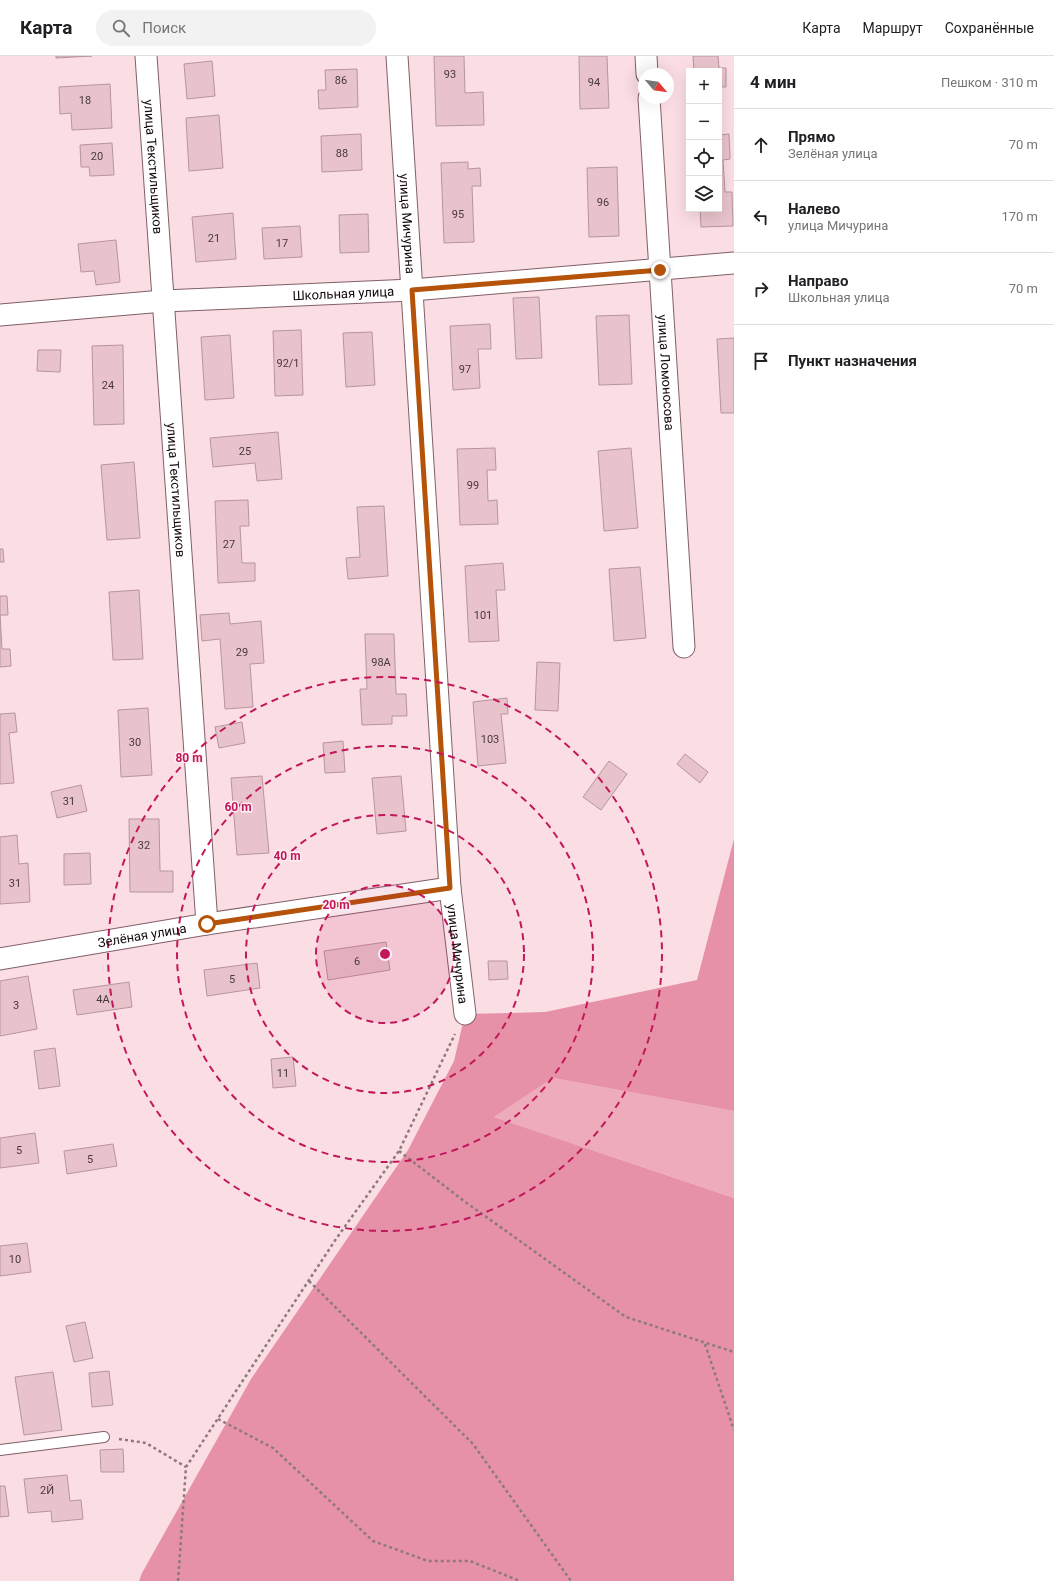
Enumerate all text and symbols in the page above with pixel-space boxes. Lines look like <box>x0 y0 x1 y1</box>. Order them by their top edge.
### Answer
search box <box>96 10 376 46</box>
text: Карта <box>20 16 72 39</box>
icon: search <box>110 17 132 39</box>
text: Поиск <box>142 19 186 37</box>
text: Карта <box>802 20 841 36</box>
text: Маршрут <box>863 20 923 36</box>
text: Сохранённые <box>945 20 1034 36</box>
house number: 93 <box>444 68 456 81</box>
north arrow <box>638 68 674 104</box>
map controls <box>686 68 722 212</box>
button: + <box>686 68 722 104</box>
text: 4 мин <box>750 72 796 92</box>
house number: 86 <box>335 74 347 87</box>
text: Пешком · 310 m <box>941 75 1038 90</box>
house number: 94 <box>588 76 600 89</box>
house number: 18 <box>79 94 91 107</box>
street label: улица Текстильщиков <box>142 99 166 235</box>
button: − <box>686 104 722 140</box>
text: Прямо <box>788 128 835 146</box>
icon: ahead <box>750 134 772 156</box>
text: 70 m <box>1009 137 1038 152</box>
button: locate <box>686 140 722 176</box>
text: Зелёная улица <box>788 146 878 161</box>
house number: 88 <box>336 147 348 160</box>
house number: 20 <box>91 150 103 163</box>
street label: улица Мичурина <box>397 173 418 274</box>
button: layers <box>686 176 722 212</box>
house number: 96 <box>597 196 609 209</box>
text: Налево <box>788 200 840 218</box>
icon: left <box>750 206 772 228</box>
house number: 95 <box>452 208 464 221</box>
text: 170 m <box>1001 209 1038 224</box>
text: улица Мичурина <box>788 218 888 233</box>
house number: 21 <box>208 232 220 245</box>
house number: 17 <box>276 237 288 250</box>
route end <box>651 261 669 279</box>
text: Направо <box>788 272 849 290</box>
icon: right <box>750 278 772 300</box>
text: 70 m <box>1009 281 1038 296</box>
street label: Школьная улица <box>292 283 394 303</box>
text: Школьная улица <box>788 290 890 305</box>
street label: улица Ломоносова <box>655 314 678 431</box>
icon: arrive <box>750 350 772 372</box>
text: Пункт назначения <box>788 352 917 370</box>
house number: 92/1 <box>276 357 300 370</box>
house number: 97 <box>459 363 471 376</box>
house number: 24 <box>102 379 114 392</box>
street label: улица Текстильщиков <box>164 422 189 558</box>
house number: 25 <box>239 445 251 458</box>
house number: 99 <box>467 479 479 492</box>
house number: 27 <box>223 538 235 551</box>
house number: 101 <box>474 609 492 622</box>
house number: 29 <box>236 646 248 659</box>
house number: 98А <box>371 656 392 669</box>
house number: 103 <box>481 733 499 746</box>
house number: 30 <box>129 736 141 749</box>
text: 80 m <box>175 751 203 765</box>
house number: 31 <box>63 795 75 808</box>
text: 60 m <box>224 800 252 814</box>
house number: 32 <box>138 839 150 852</box>
text: 40 m <box>273 849 301 863</box>
house number: 31 <box>9 877 21 890</box>
text: 20 m <box>322 898 350 912</box>
street label: улица Мичурина <box>444 903 471 1005</box>
route start <box>198 915 216 933</box>
street label: Зелёная улица <box>97 920 187 950</box>
centre of rings <box>378 947 392 961</box>
house number: 6 <box>354 955 360 968</box>
house number: 5 <box>229 973 235 986</box>
house number: 4А <box>96 993 111 1006</box>
house number: 3 <box>13 999 19 1012</box>
house number: 11 <box>277 1067 289 1080</box>
house number: 5 <box>16 1144 22 1157</box>
house number: 5 <box>87 1153 93 1166</box>
house number: 10 <box>9 1253 21 1266</box>
house number: 2Й <box>40 1484 54 1497</box>

